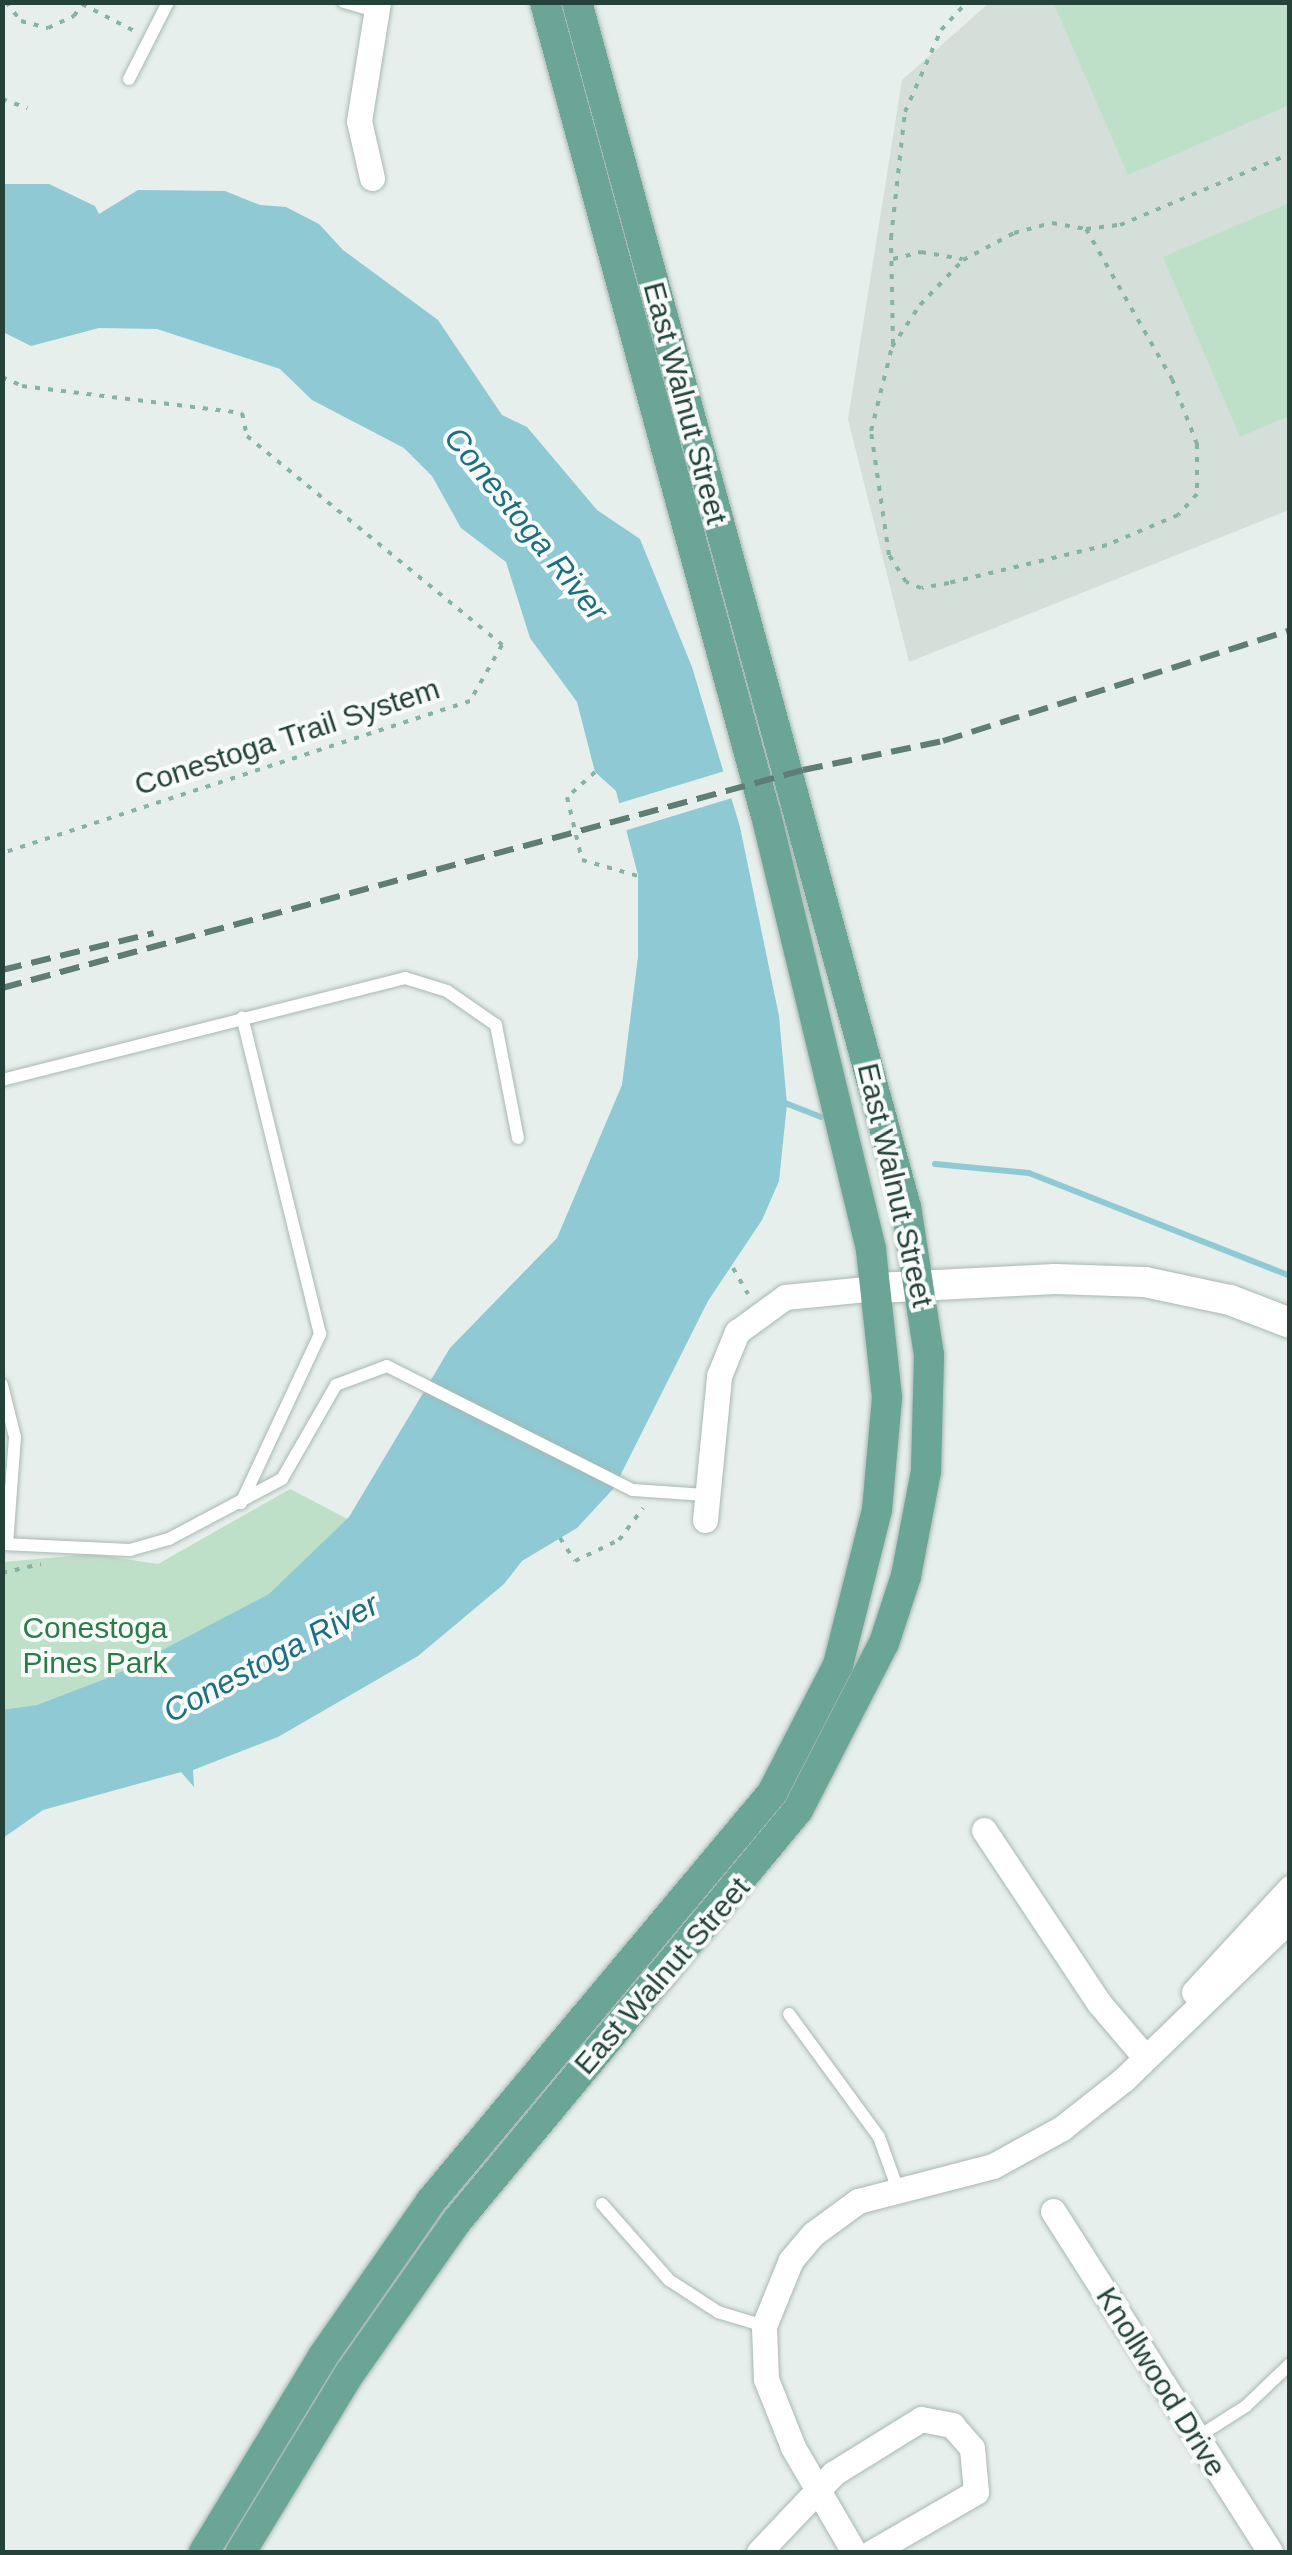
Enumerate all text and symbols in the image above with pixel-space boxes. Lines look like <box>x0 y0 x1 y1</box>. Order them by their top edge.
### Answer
street label: East Walnut Street <box>635 278 735 528</box>
water label: Conestoga River <box>436 419 616 629</box>
street label: Conestoga Trail System <box>130 671 444 803</box>
street label: East Walnut Street <box>849 1060 941 1310</box>
water label: Conestoga River <box>157 1585 385 1731</box>
park label: Conestoga Pines Park <box>22 1610 168 1680</box>
street label: East Walnut Street <box>567 1870 757 2082</box>
street label: Knollwood Drive <box>1088 2281 1234 2483</box>

